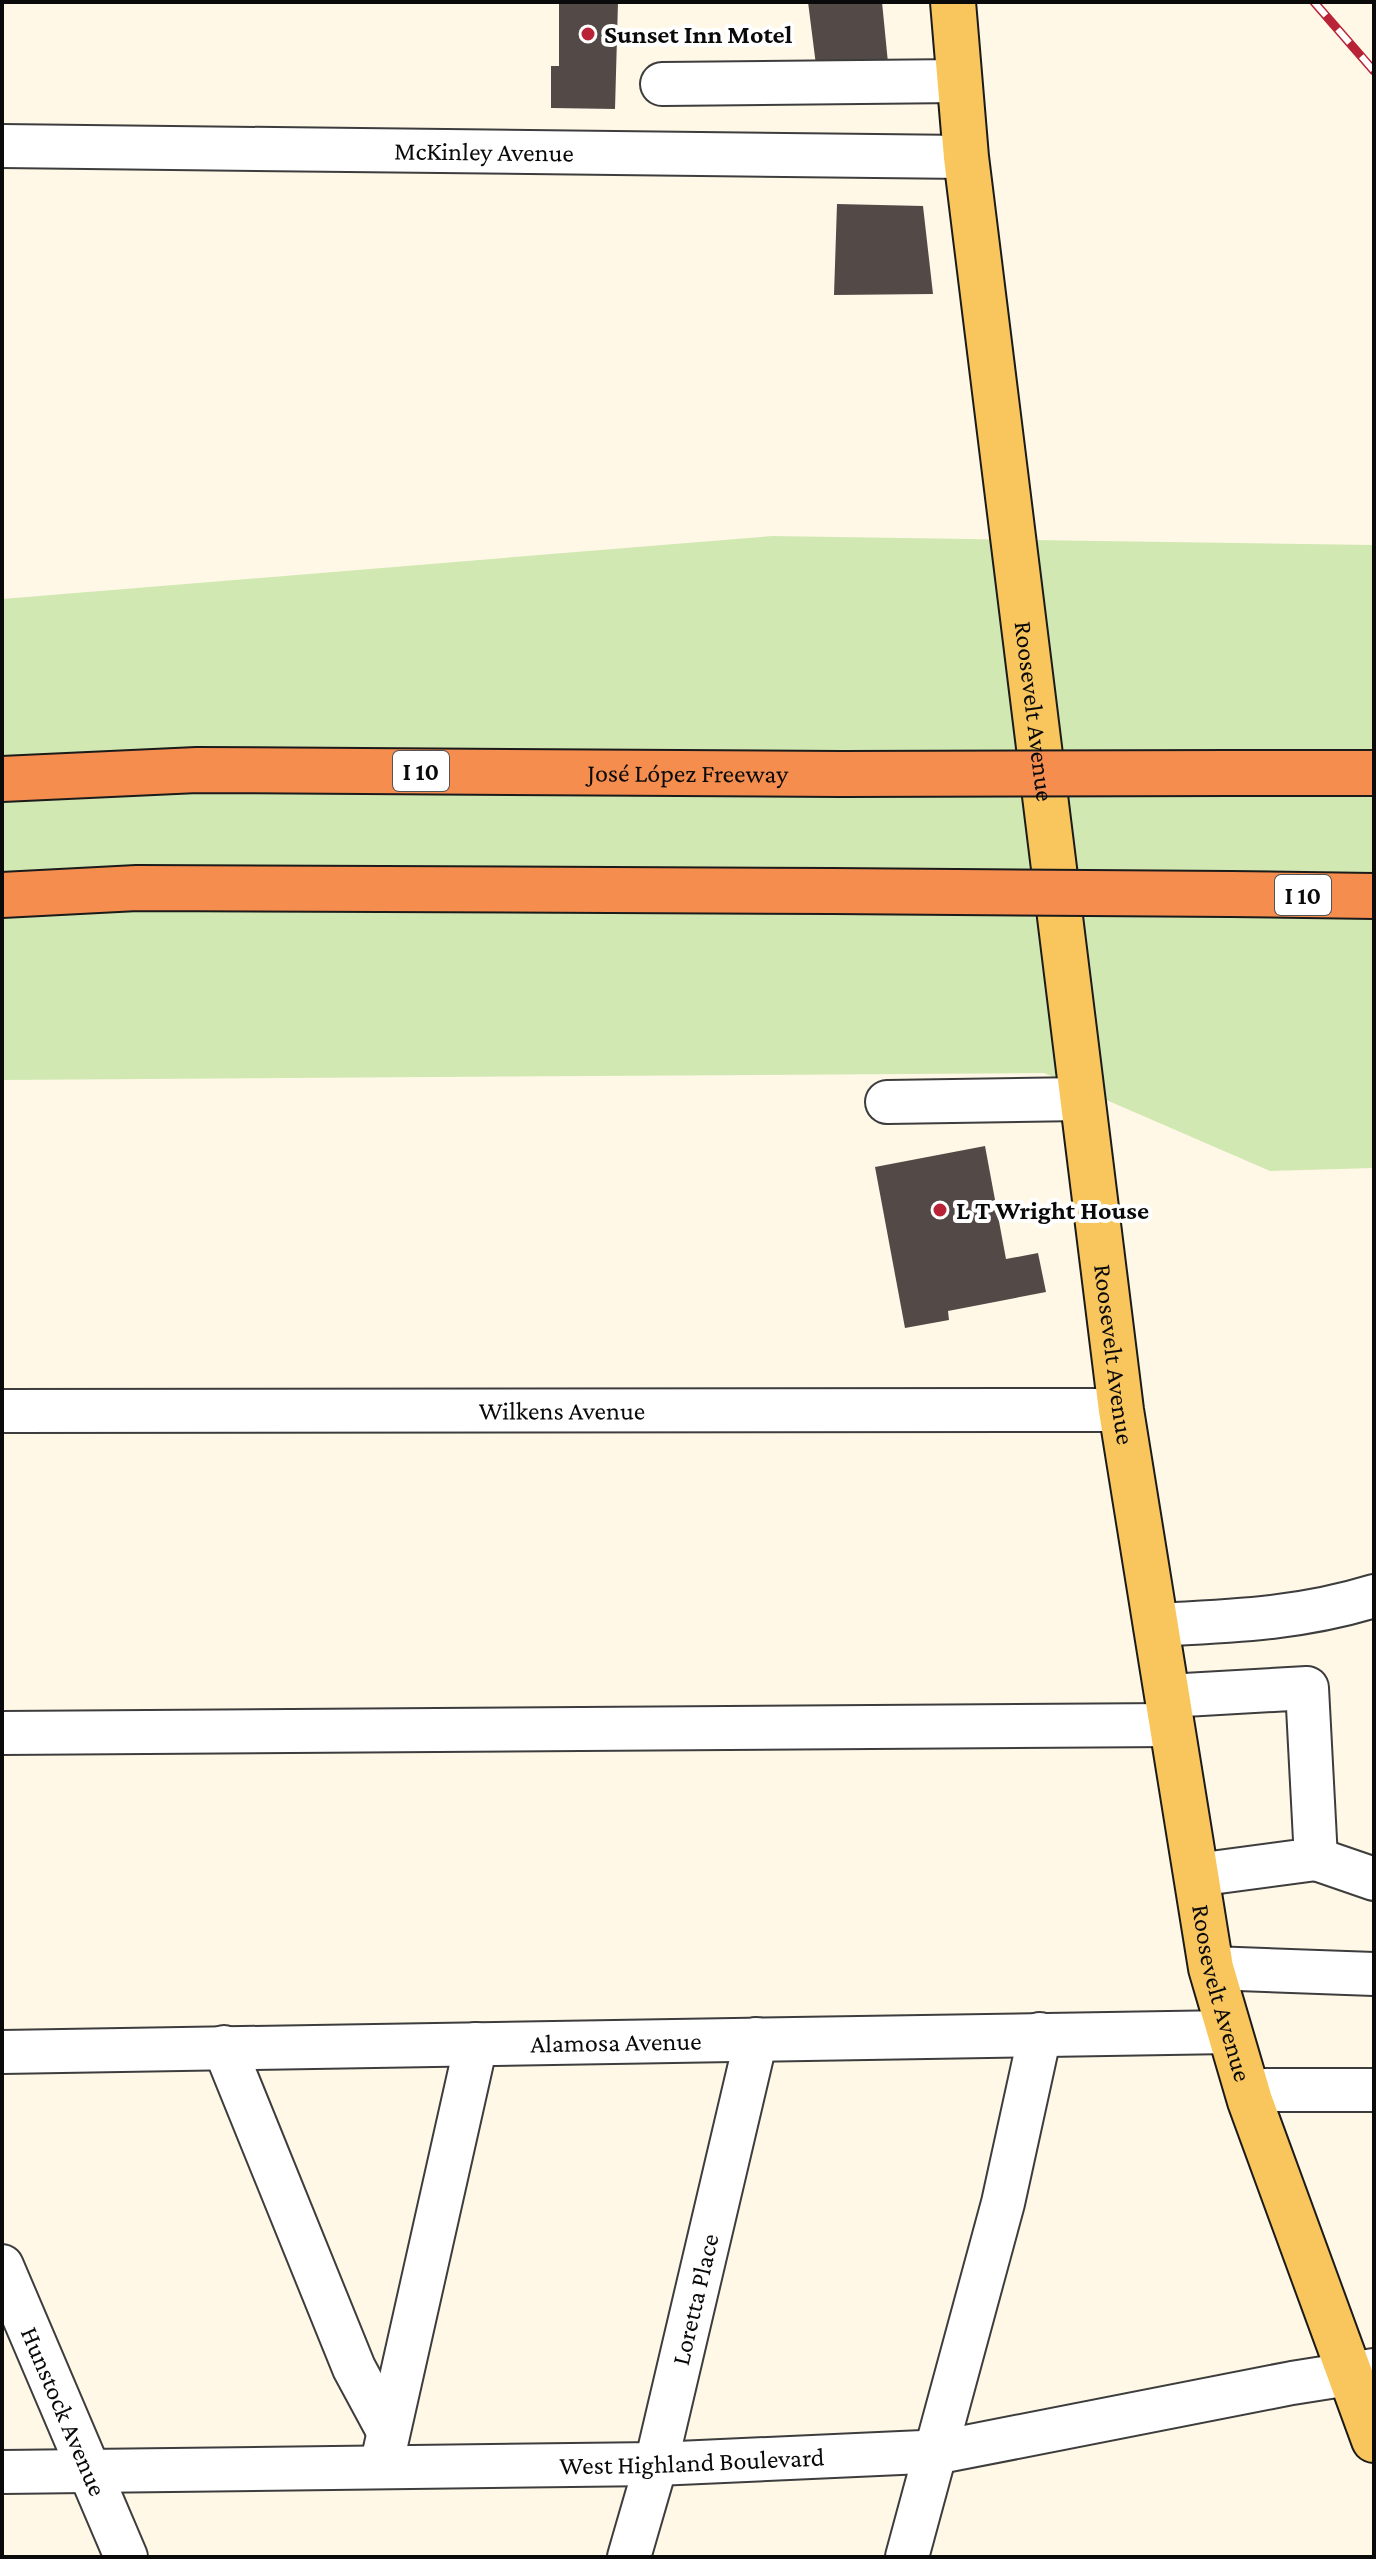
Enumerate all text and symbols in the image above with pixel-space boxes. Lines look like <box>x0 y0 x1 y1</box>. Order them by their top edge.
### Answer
place label: Sunset Inn Motel <box>604 20 793 49</box>
marker: Sunset Inn Motel <box>579 25 597 43</box>
street label: McKinley Avenue <box>394 136 574 167</box>
street label: Roosevelt Avenue <box>1009 619 1060 803</box>
road number: I 10 <box>393 751 449 791</box>
street label: José López Freeway <box>585 758 789 788</box>
road number: I 10 <box>1275 875 1331 915</box>
place label: L T Wright House <box>956 1196 1149 1225</box>
marker: L T Wright House <box>931 1201 949 1219</box>
street label: Roosevelt Avenue <box>1089 1262 1141 1447</box>
street label: Wilkens Avenue <box>479 1396 645 1425</box>
street label: Roosevelt Avenue <box>1186 1902 1258 2085</box>
street label: Alamosa Avenue <box>530 2026 702 2058</box>
street label: Loretta Place <box>665 2231 724 2368</box>
street label: Hunstock Avenue <box>15 2322 113 2500</box>
street label: West Highland Boulevard <box>559 2442 825 2480</box>

